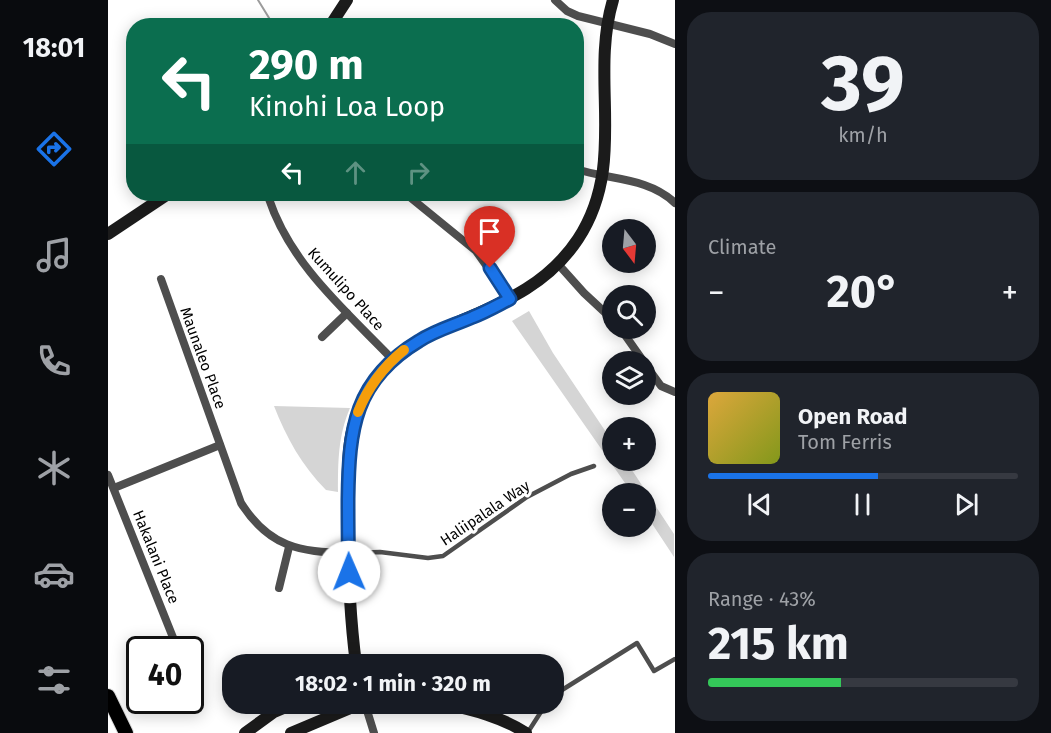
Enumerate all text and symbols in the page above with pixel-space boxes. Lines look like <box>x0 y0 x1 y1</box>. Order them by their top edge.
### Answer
text: 18:01 <box>23 32 85 64</box>
text: 39 <box>821 37 905 131</box>
text: 290 m <box>249 40 364 90</box>
icon: left <box>150 42 228 120</box>
text: Kinohi Loa Loop <box>249 91 445 123</box>
text: km/h <box>838 123 888 147</box>
icon: directions <box>33 128 75 170</box>
icon: left <box>276 156 309 189</box>
icon: ahead <box>339 156 372 189</box>
icon: right <box>402 156 435 189</box>
pin <box>464 206 515 268</box>
icon: arrive <box>473 215 506 248</box>
north arrow <box>602 219 656 273</box>
map controls <box>602 219 656 537</box>
icon: music <box>33 234 75 276</box>
text: Climate <box>708 235 776 259</box>
street label: Kumulipo Place <box>304 244 388 334</box>
text: 20° <box>826 265 900 319</box>
text: − <box>708 273 725 313</box>
text: + <box>1002 273 1018 313</box>
button: search <box>602 285 656 339</box>
street label: Maunaleo Place <box>176 305 230 411</box>
icon: phone <box>33 340 75 382</box>
button: layers <box>602 351 656 405</box>
text: Open Road <box>798 403 908 430</box>
button: + <box>602 417 656 471</box>
text: Tom Ferris <box>798 430 892 454</box>
icon: climate <box>33 447 75 489</box>
street label: Haliipalala Way <box>437 476 534 550</box>
button: − <box>602 483 656 537</box>
icon: previous <box>743 488 776 521</box>
icon: pause <box>846 488 879 521</box>
icon: next <box>950 488 983 521</box>
street label: Hakalani Place <box>129 508 183 606</box>
position arrow <box>317 540 381 604</box>
icon: car <box>33 553 75 595</box>
text: Range · 43% <box>708 587 816 611</box>
text: 215 km <box>708 617 849 671</box>
speed limit sign: 40 <box>126 636 204 714</box>
icon: filters <box>33 659 75 701</box>
text: 18:02 · 1 min · 320 m <box>295 670 491 697</box>

